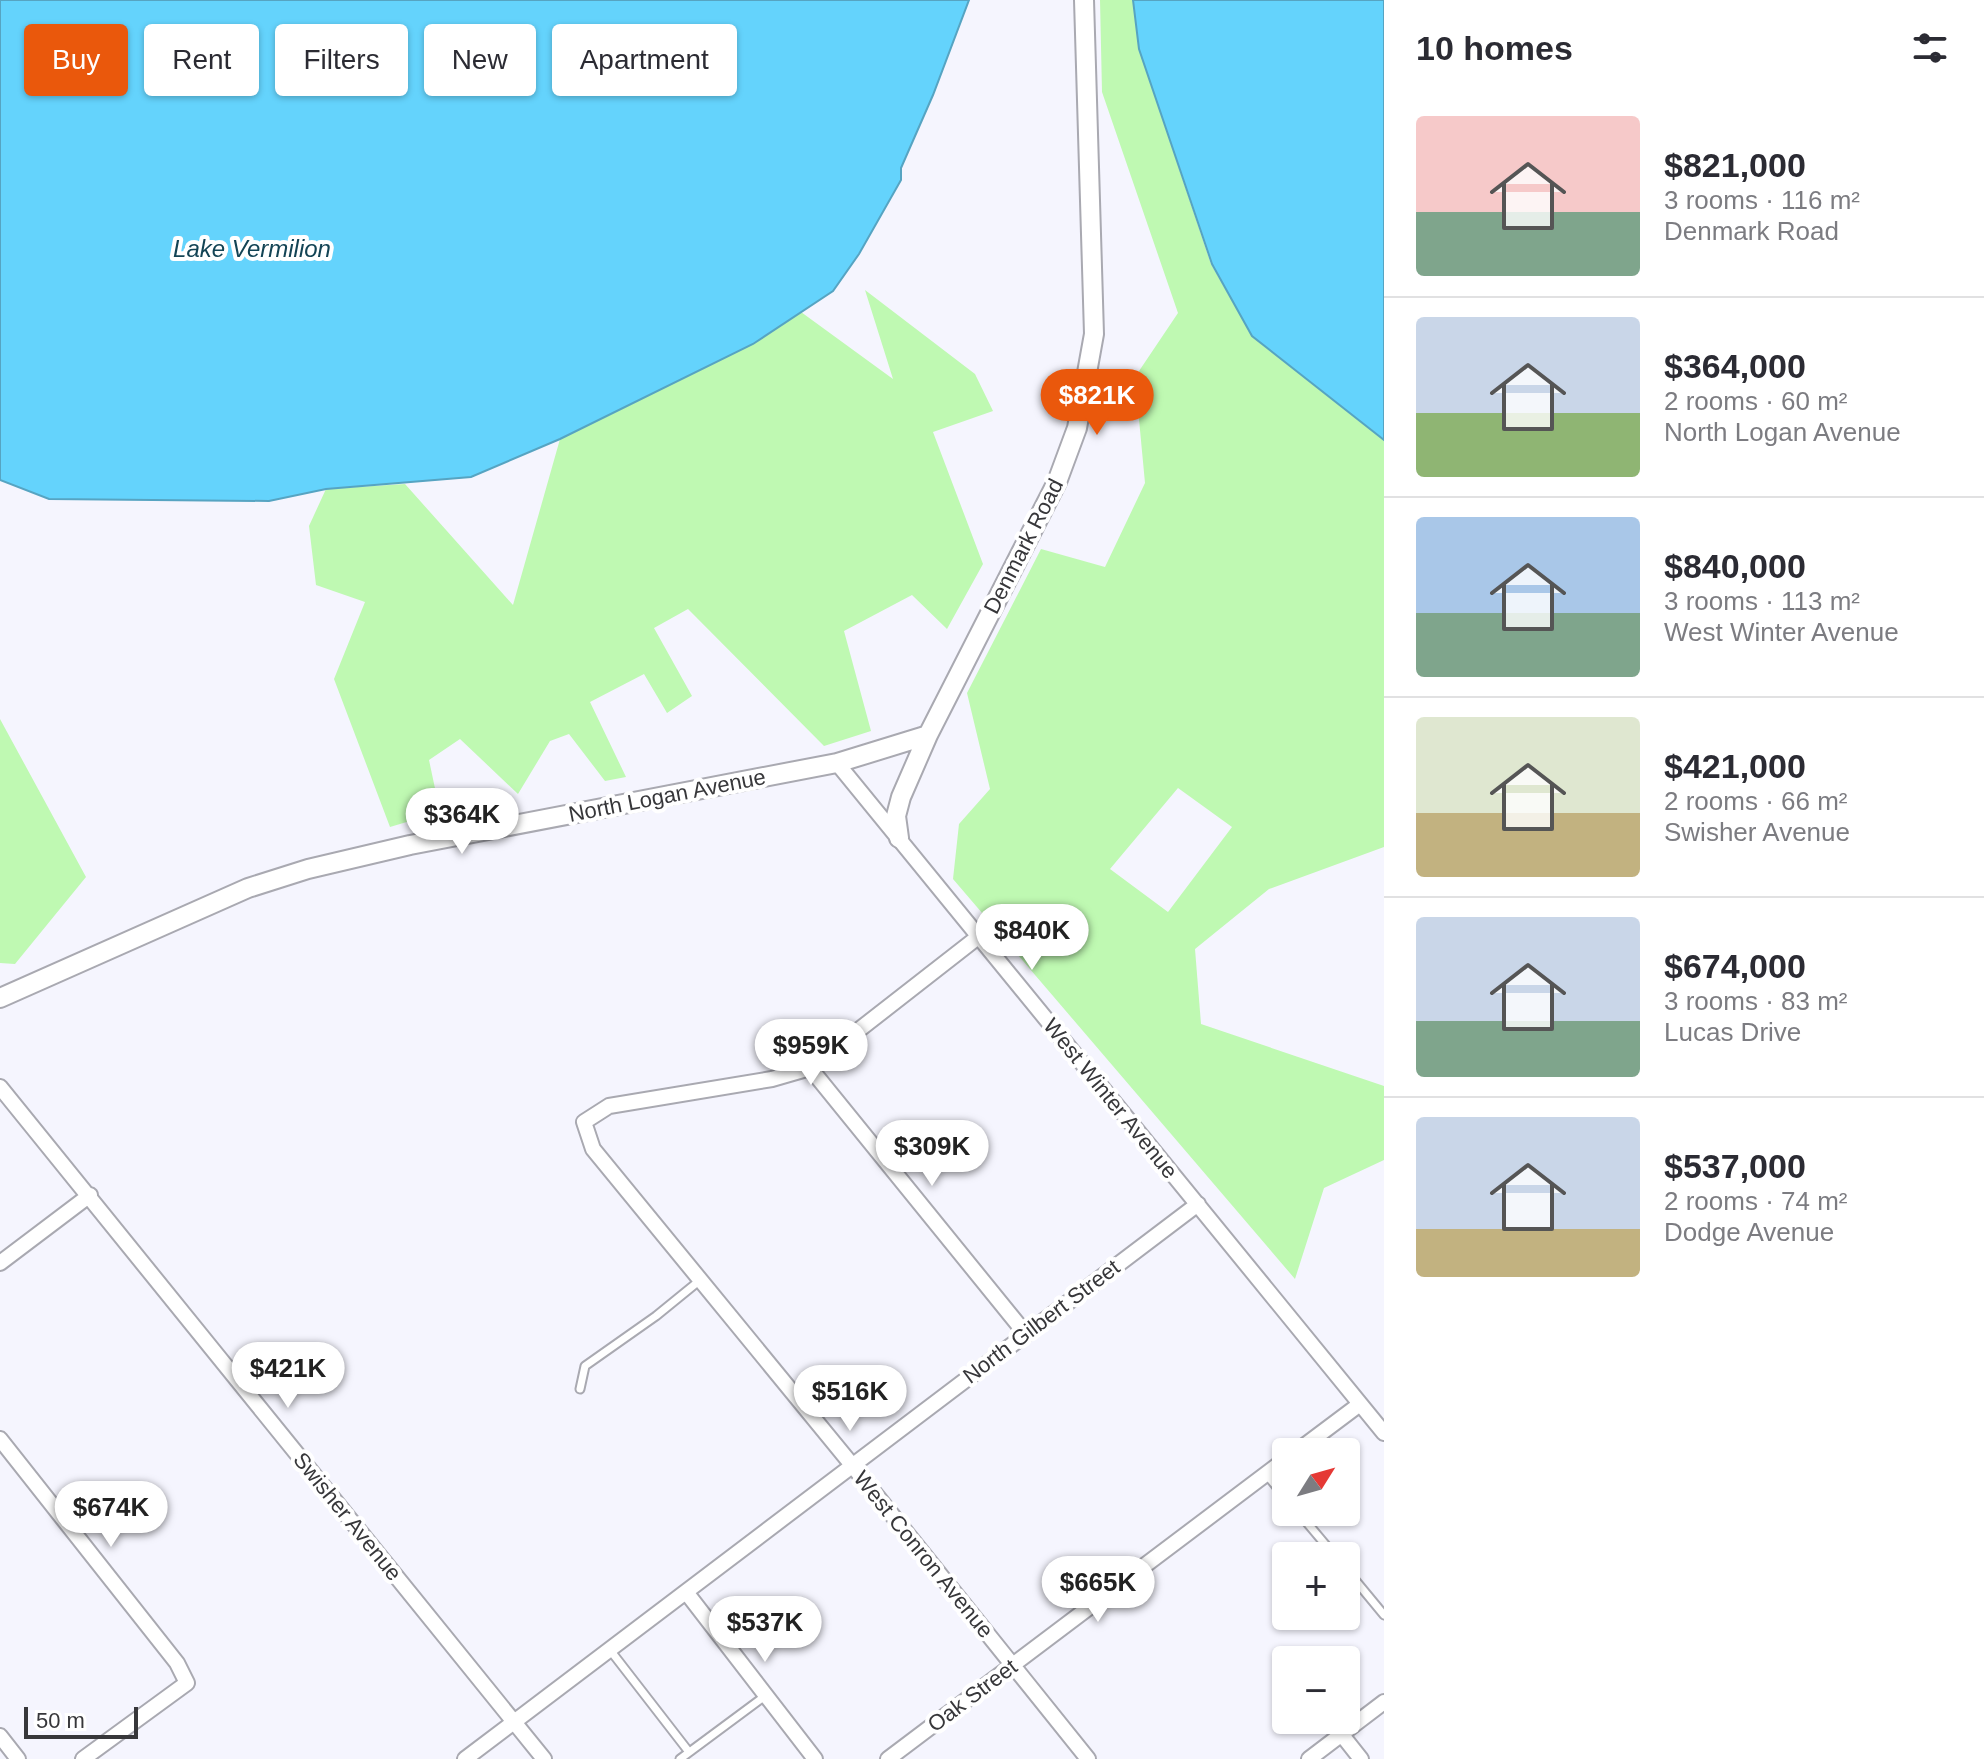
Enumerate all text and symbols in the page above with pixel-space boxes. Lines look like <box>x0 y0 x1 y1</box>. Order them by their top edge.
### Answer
chip: Buy <box>24 24 128 96</box>
chip: Rent <box>144 24 259 96</box>
chip: Filters <box>275 24 408 96</box>
chip: New <box>424 24 536 96</box>
chip: Apartment <box>552 24 737 96</box>
icon: filters <box>1908 26 1952 70</box>
text: 10 homes <box>1416 29 1573 67</box>
text: $821,000 <box>1664 146 1806 184</box>
icon: home <box>1480 148 1576 244</box>
text: 3 rooms · 116 m² <box>1664 185 1860 215</box>
text: Denmark Road <box>1664 216 1839 246</box>
water label: Lake Vermilion <box>173 235 331 262</box>
text: $364,000 <box>1664 347 1806 385</box>
icon: home <box>1480 349 1576 445</box>
pin: $821K <box>1041 369 1153 437</box>
text: $821K <box>1059 380 1135 410</box>
text: 2 rooms · 60 m² <box>1664 386 1848 416</box>
text: North Logan Avenue <box>1664 417 1901 447</box>
street label: Denmark Road <box>979 475 1068 618</box>
text: $840,000 <box>1664 547 1806 585</box>
icon: home <box>1480 549 1576 645</box>
text: 3 rooms · 113 m² <box>1664 586 1860 616</box>
text: West Winter Avenue <box>1664 617 1899 647</box>
text: $421,000 <box>1664 747 1806 785</box>
icon: home <box>1480 749 1576 845</box>
street label: North Logan Avenue <box>566 764 768 827</box>
text: 2 rooms · 66 m² <box>1664 786 1848 816</box>
pin: $364K <box>406 788 518 856</box>
text: $364K <box>424 799 500 829</box>
text: Swisher Avenue <box>1664 817 1850 847</box>
pin: $840K <box>976 904 1088 972</box>
text: $840K <box>994 915 1070 945</box>
text: $674,000 <box>1664 947 1806 985</box>
icon: home <box>1480 949 1576 1045</box>
text: 3 rooms · 83 m² <box>1664 986 1848 1016</box>
street label: West Winter Avenue <box>1038 1013 1183 1183</box>
text: Lucas Drive <box>1664 1017 1801 1047</box>
pin: $959K <box>755 1019 867 1087</box>
text: $959K <box>773 1030 849 1060</box>
pin: $309K <box>876 1120 988 1188</box>
text: $309K <box>894 1131 970 1161</box>
text: $537,000 <box>1664 1147 1806 1185</box>
icon: home <box>1480 1149 1576 1245</box>
text: 2 rooms · 74 m² <box>1664 1186 1848 1216</box>
text: Dodge Avenue <box>1664 1217 1834 1247</box>
street label: North Gilbert Street <box>958 1254 1125 1388</box>
pin: $421K <box>232 1342 344 1410</box>
text: $421K <box>250 1353 326 1383</box>
pin: $516K <box>794 1365 906 1433</box>
text: $516K <box>812 1376 888 1406</box>
north arrow <box>1272 1438 1360 1526</box>
map controls <box>1272 1438 1360 1734</box>
street label: Swisher Avenue <box>288 1447 407 1585</box>
street label: West Conron Avenue <box>849 1466 998 1643</box>
pin: $674K <box>55 1481 167 1549</box>
text: $674K <box>73 1492 149 1522</box>
button: + <box>1272 1542 1360 1630</box>
pin: $665K <box>1042 1556 1154 1624</box>
text: $665K <box>1060 1567 1136 1597</box>
pin: $537K <box>709 1596 821 1664</box>
text: $537K <box>727 1607 803 1637</box>
button: − <box>1272 1646 1360 1734</box>
street label: Oak Street <box>923 1654 1022 1737</box>
scale bar <box>24 1703 138 1739</box>
text: 50 m <box>36 1708 85 1733</box>

